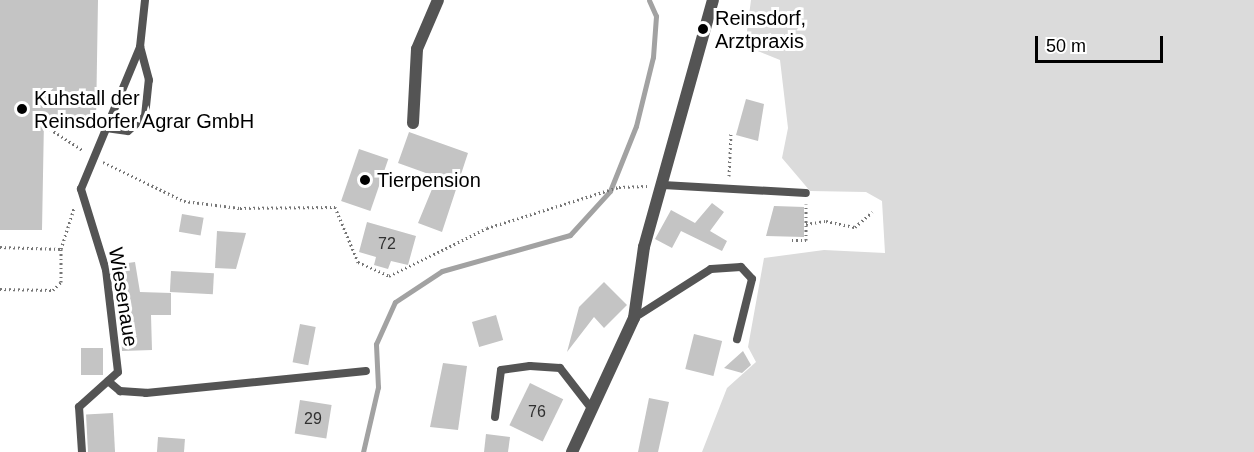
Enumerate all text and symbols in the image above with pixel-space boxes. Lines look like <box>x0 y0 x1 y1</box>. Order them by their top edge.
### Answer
place label: Reinsdorf, Arztpraxis <box>715 6 806 53</box>
marker: Reinsdorf, Arztpraxis <box>696 22 710 36</box>
scale bar <box>1038 24 1166 62</box>
text: 50 m <box>1046 36 1086 56</box>
place label: Kuhstall der Reinsdorfer Agrar GmbH <box>34 86 255 133</box>
marker: Kuhstall der Reinsdorfer Agrar GmbH <box>15 102 29 116</box>
place label: Tierpension <box>377 168 481 192</box>
marker: Tierpension <box>358 173 372 187</box>
house number: 72 <box>378 234 396 254</box>
street label: Wiesenaue <box>103 246 143 348</box>
house number: 76 <box>528 402 546 422</box>
house number: 29 <box>304 409 322 429</box>

